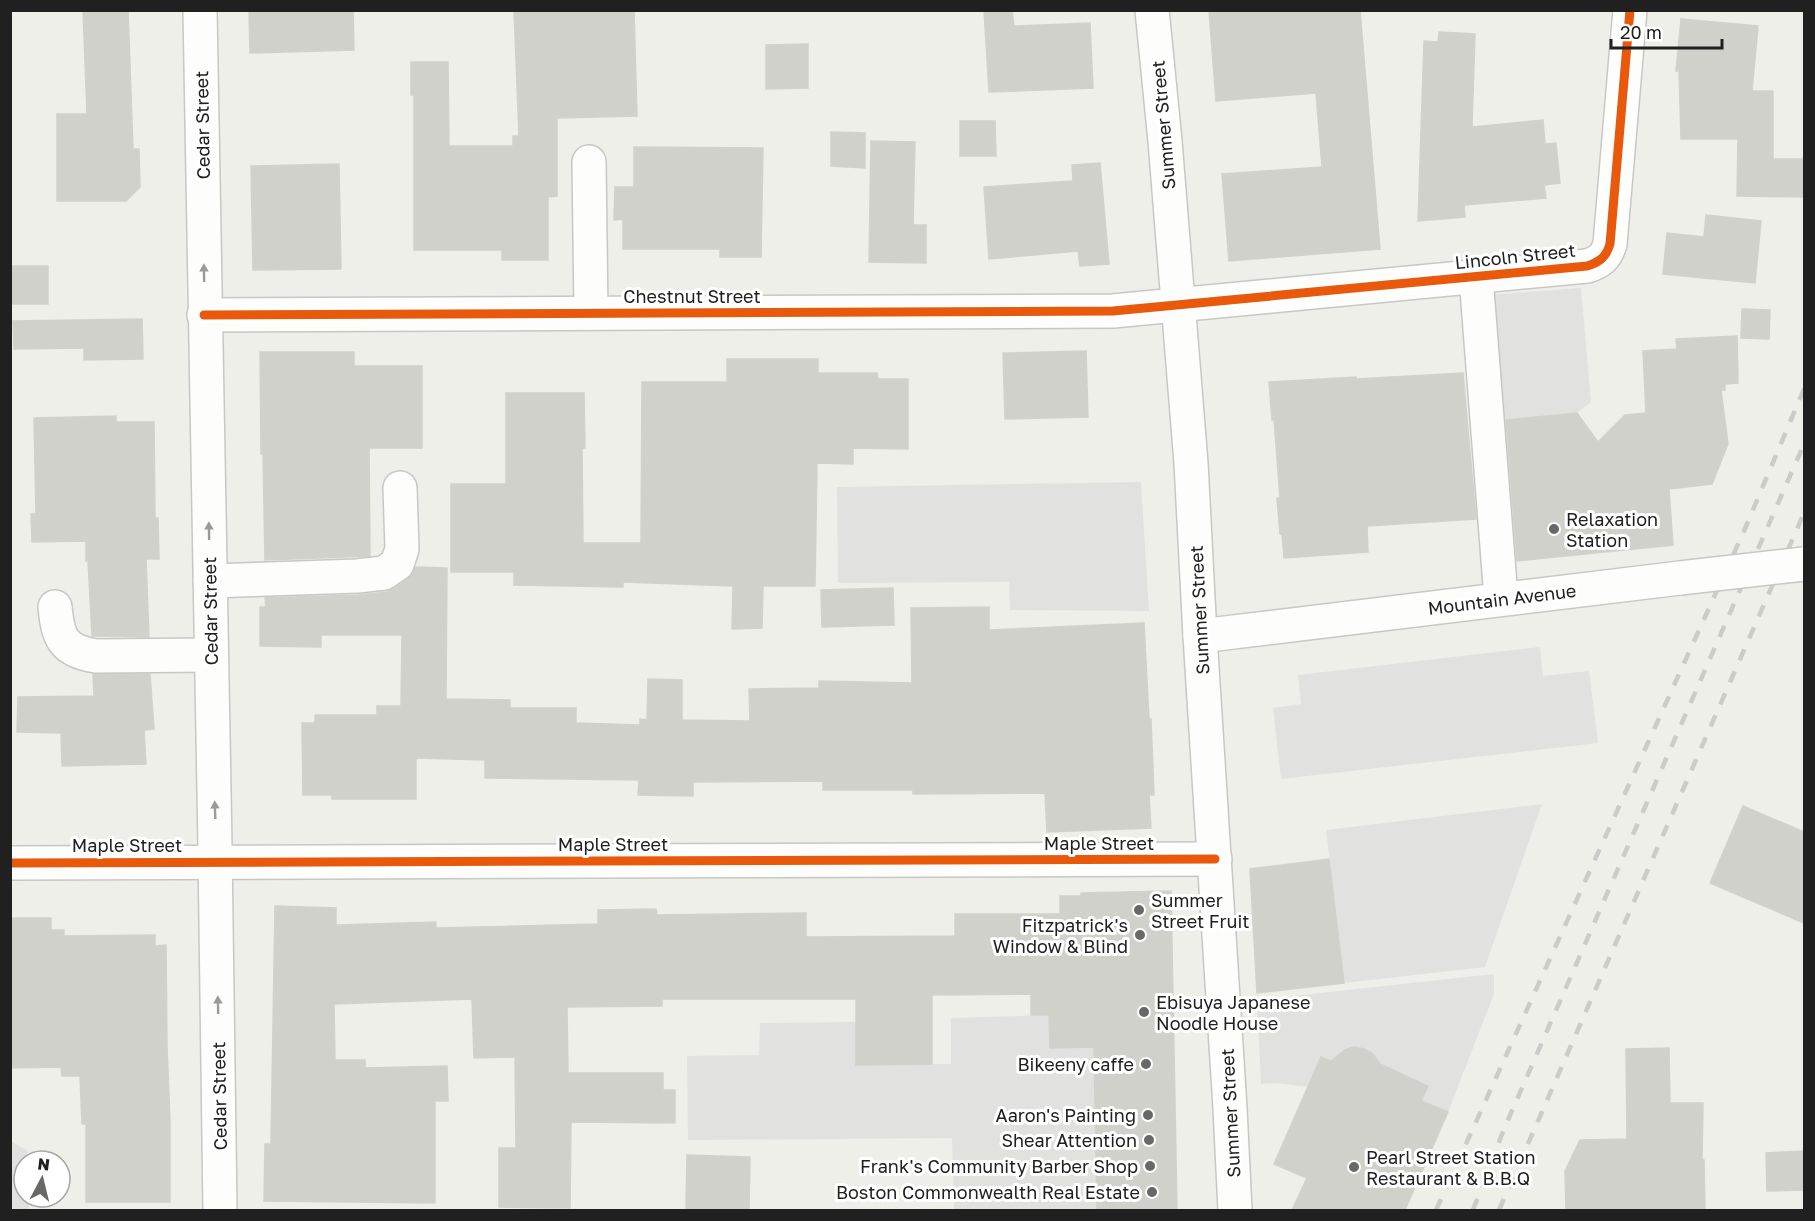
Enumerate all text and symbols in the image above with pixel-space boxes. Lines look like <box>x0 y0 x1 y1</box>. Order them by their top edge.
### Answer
scale bar <box>1611 12 1722 50</box>
text: 20 m <box>1620 21 1662 43</box>
street label: Summer Street <box>1146 60 1180 190</box>
street label: Cedar Street <box>190 70 214 180</box>
street label: Lincoln Street <box>1453 239 1577 273</box>
one-way arrow <box>199 264 209 283</box>
street label: Chestnut Street <box>623 285 761 307</box>
place label: Relaxation Station <box>1566 508 1658 551</box>
one-way arrow <box>204 522 214 541</box>
marker: Relaxation Station <box>1547 522 1561 536</box>
street label: Summer Street <box>1185 545 1213 675</box>
street label: Cedar Street <box>198 556 222 666</box>
street label: Mountain Avenue <box>1427 579 1577 619</box>
one-way arrow <box>210 801 219 820</box>
street label: Maple Street <box>1044 832 1154 854</box>
street label: Maple Street <box>558 833 668 855</box>
street label: Maple Street <box>72 834 182 856</box>
place label: Summer Street Fruit <box>1151 889 1249 932</box>
marker: Summer Street Fruit <box>1132 903 1146 917</box>
place label: Fitzpatrick's Window & Blind <box>993 914 1128 957</box>
marker: Fitzpatrick's Window & Blind <box>1133 928 1147 942</box>
place label: Ebisuya Japanese Noodle House <box>1156 991 1310 1034</box>
one-way arrow <box>213 996 223 1015</box>
marker: Ebisuya Japanese Noodle House <box>1137 1005 1151 1019</box>
street label: Cedar Street <box>207 1041 231 1151</box>
street label: Summer Street <box>1216 1048 1244 1178</box>
place label: Bikeeny caffe <box>1018 1053 1134 1075</box>
marker: Bikeeny caffe <box>1139 1057 1153 1071</box>
place label: Aaron's Painting <box>996 1104 1136 1126</box>
marker: Aaron's Painting <box>1141 1108 1155 1122</box>
place label: Shear Attention <box>1001 1129 1137 1151</box>
marker: Shear Attention <box>1142 1133 1156 1147</box>
place label: Pearl Street Station Restaurant & B.B.Q <box>1366 1146 1536 1189</box>
north arrow <box>12 1149 72 1209</box>
text: N <box>37 1153 51 1175</box>
place label: Frank's Community Barber Shop <box>860 1155 1138 1177</box>
marker: Frank's Community Barber Shop <box>1143 1159 1157 1173</box>
marker: Pearl Street Station Restaurant & B.B.Q <box>1347 1160 1361 1174</box>
place label: Boston Commonwealth Real Estate <box>836 1181 1140 1203</box>
marker: Boston Commonwealth Real Estate <box>1145 1185 1159 1199</box>

